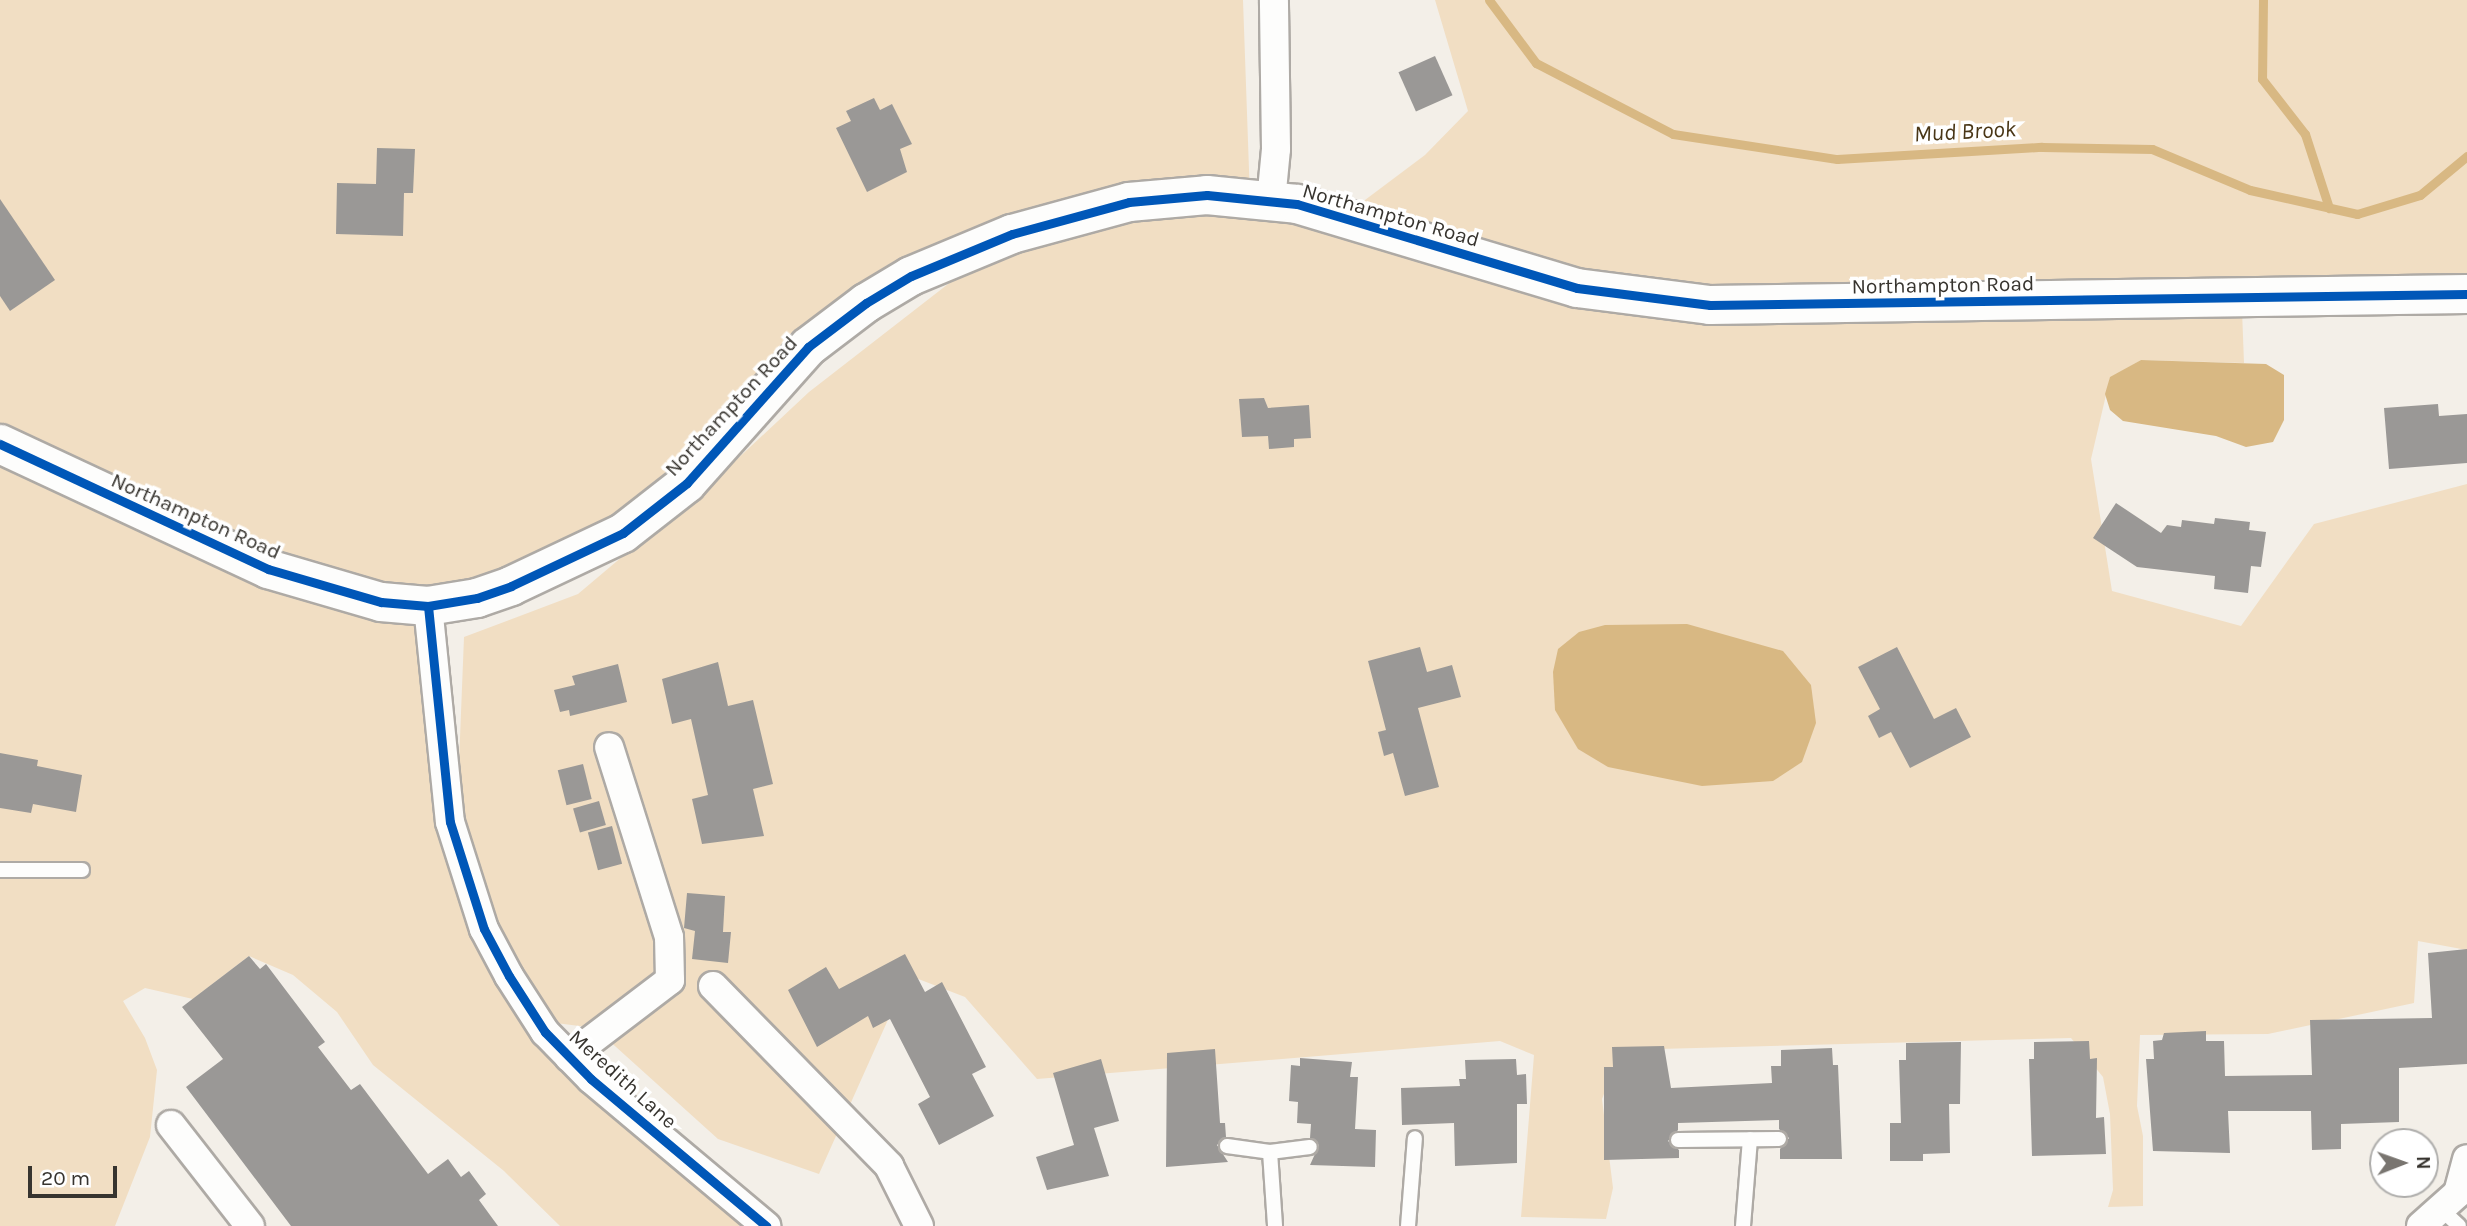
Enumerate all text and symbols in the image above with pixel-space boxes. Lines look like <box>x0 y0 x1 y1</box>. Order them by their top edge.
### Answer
water label: Mud Brook <box>1913 116 2017 148</box>
street label: Northampton Road <box>1300 178 1482 252</box>
street label: Northampton Road <box>1851 271 2035 299</box>
street label: Northampton Road <box>659 331 803 481</box>
street label: Northampton Road <box>107 467 285 565</box>
street label: Meredith Lane <box>564 1024 682 1134</box>
north arrow <box>2369 1128 2439 1198</box>
scale bar <box>32 1152 121 1196</box>
text: N <box>2412 1156 2434 1170</box>
text: 20 m <box>41 1166 90 1190</box>

